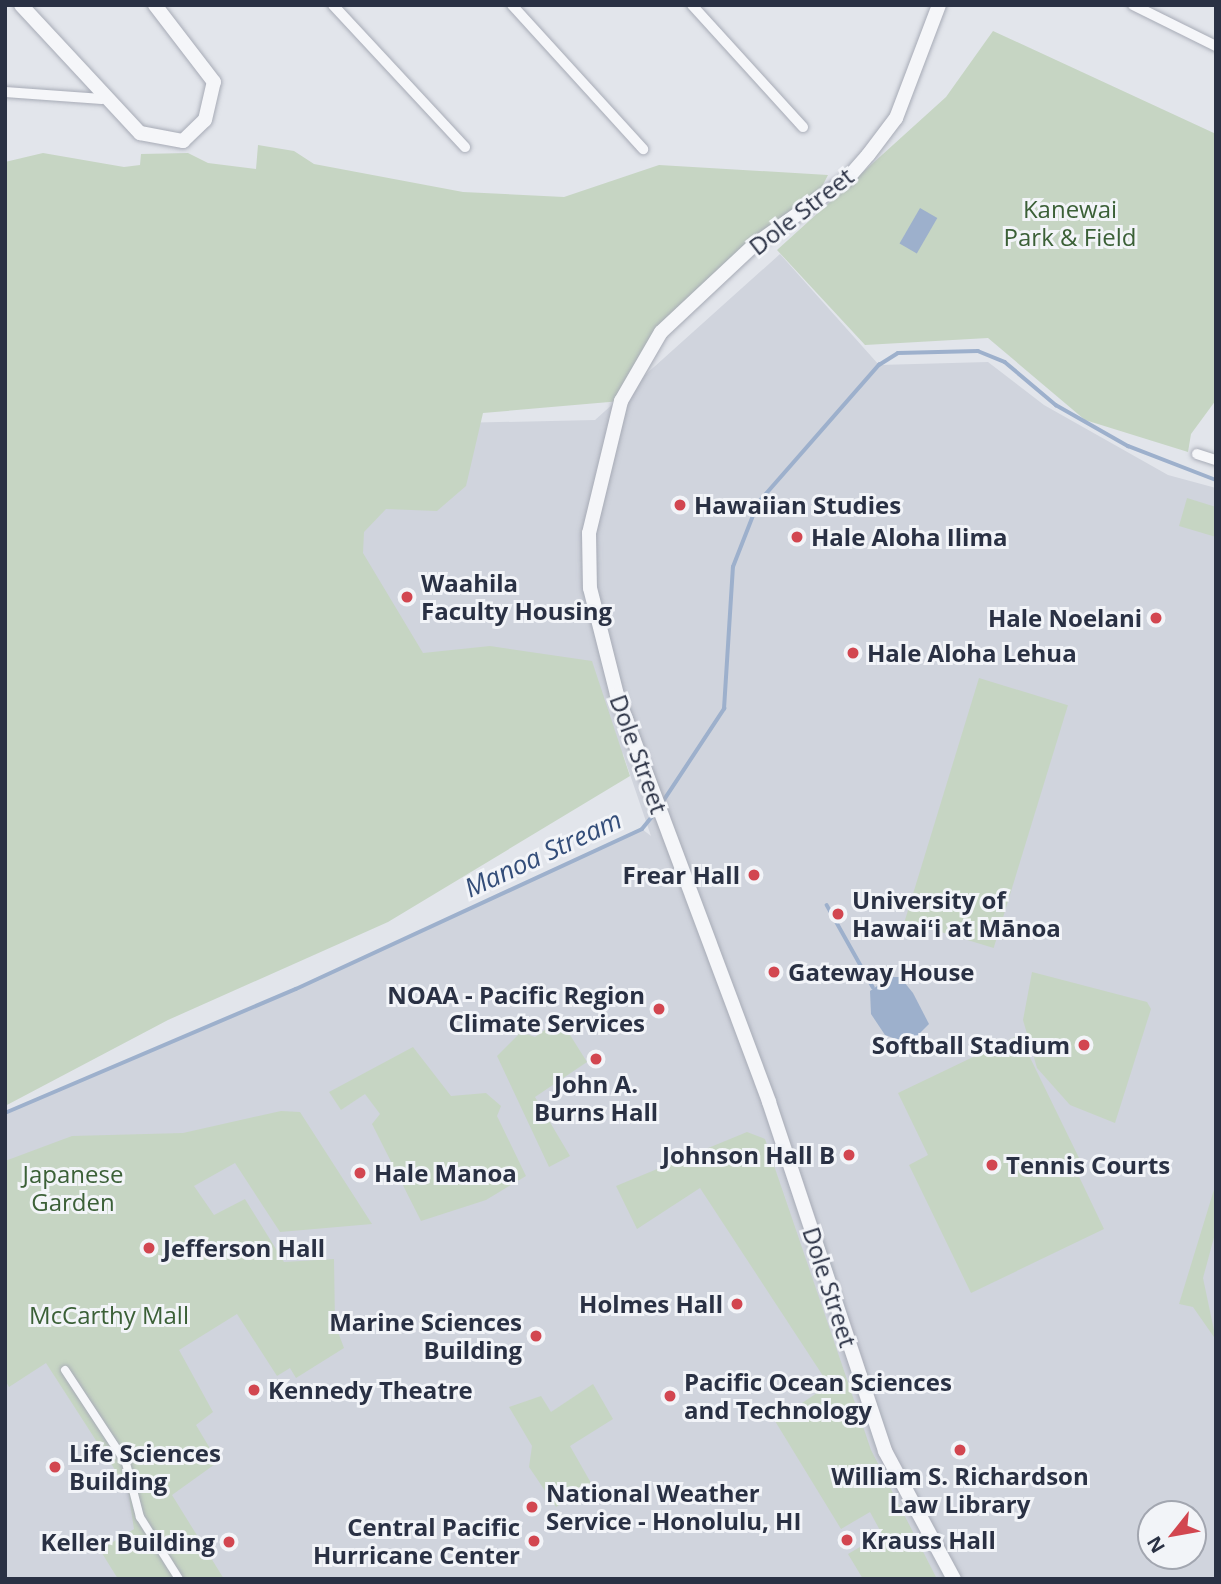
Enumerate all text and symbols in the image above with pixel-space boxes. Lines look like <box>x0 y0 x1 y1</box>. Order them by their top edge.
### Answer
street label: Dole Street <box>743 161 859 261</box>
park label: Kanewai Park & Field <box>1004 195 1136 251</box>
place label: Hawaiian Studies <box>694 491 901 519</box>
marker: Hawaiian Studies <box>672 497 688 513</box>
place label: Hale Aloha Ilima <box>811 523 1008 551</box>
marker: Hale Aloha Ilima <box>789 529 805 545</box>
place label: Waahila Faculty Housing <box>421 569 612 625</box>
marker: Waahila Faculty Housing <box>399 589 415 605</box>
place label: Hale Noelani <box>988 604 1142 632</box>
marker: Hale Noelani <box>1148 610 1164 626</box>
place label: Hale Aloha Lehua <box>867 639 1077 667</box>
marker: Hale Aloha Lehua <box>845 645 861 661</box>
street label: Dole Street <box>604 691 674 817</box>
water label: Manoa Stream <box>459 804 627 904</box>
place label: Frear Hall <box>623 861 740 889</box>
marker: Frear Hall <box>746 867 762 883</box>
place label: University of Hawaiʻi at Mānoa <box>852 886 1061 942</box>
marker: University of Hawaiʻi at Mānoa <box>830 906 846 922</box>
place label: Gateway House <box>788 958 975 986</box>
marker: Gateway House <box>766 964 782 980</box>
place label: NOAA - Pacific Region Climate Services <box>387 981 645 1037</box>
marker: NOAA - Pacific Region Climate Services <box>651 1001 667 1017</box>
place label: Softball Stadium <box>872 1031 1070 1059</box>
marker: Softball Stadium <box>1076 1037 1092 1053</box>
marker: John A. Burns Hall <box>588 1051 604 1067</box>
place label: John A. Burns Hall <box>534 1070 658 1126</box>
place label: Johnson Hall B <box>662 1141 835 1169</box>
marker: Johnson Hall B <box>841 1147 857 1163</box>
place label: Tennis Courts <box>1006 1151 1170 1179</box>
marker: Tennis Courts <box>984 1157 1000 1173</box>
place label: Hale Manoa <box>374 1159 517 1187</box>
park label: Japanese Garden <box>23 1160 123 1216</box>
marker: Hale Manoa <box>352 1165 368 1181</box>
street label: Dole Street <box>797 1223 863 1351</box>
place label: Jefferson Hall <box>163 1234 325 1262</box>
marker: Jefferson Hall <box>141 1240 157 1256</box>
place label: Holmes Hall <box>579 1290 723 1318</box>
marker: Holmes Hall <box>729 1296 745 1312</box>
park label: McCarthy Mall <box>29 1301 189 1329</box>
place label: Marine Sciences Building <box>329 1308 522 1364</box>
marker: Marine Sciences Building <box>528 1328 544 1344</box>
place label: Pacific Ocean Sciences and Technology <box>684 1368 952 1424</box>
place label: Kennedy Theatre <box>268 1376 473 1404</box>
marker: Kennedy Theatre <box>246 1382 262 1398</box>
marker: Pacific Ocean Sciences and Technology <box>662 1388 678 1404</box>
place label: Life Sciences Building <box>69 1439 221 1495</box>
marker: William S. Richardson Law Library <box>952 1442 968 1458</box>
marker: Life Sciences Building <box>47 1459 63 1475</box>
place label: William S. Richardson Law Library <box>831 1462 1089 1518</box>
place label: National Weather Service - Honolulu, HI <box>546 1479 801 1535</box>
marker: National Weather Service - Honolulu, HI <box>524 1499 540 1515</box>
north arrow <box>1137 1500 1207 1570</box>
place label: Central Pacific Hurricane Center <box>313 1513 520 1569</box>
place label: Krauss Hall <box>861 1526 996 1554</box>
place label: Keller Building <box>41 1528 215 1556</box>
text: N <box>1141 1531 1171 1558</box>
marker: Krauss Hall <box>839 1532 855 1548</box>
marker: Central Pacific Hurricane Center <box>526 1533 542 1549</box>
marker: Keller Building <box>221 1534 237 1550</box>

